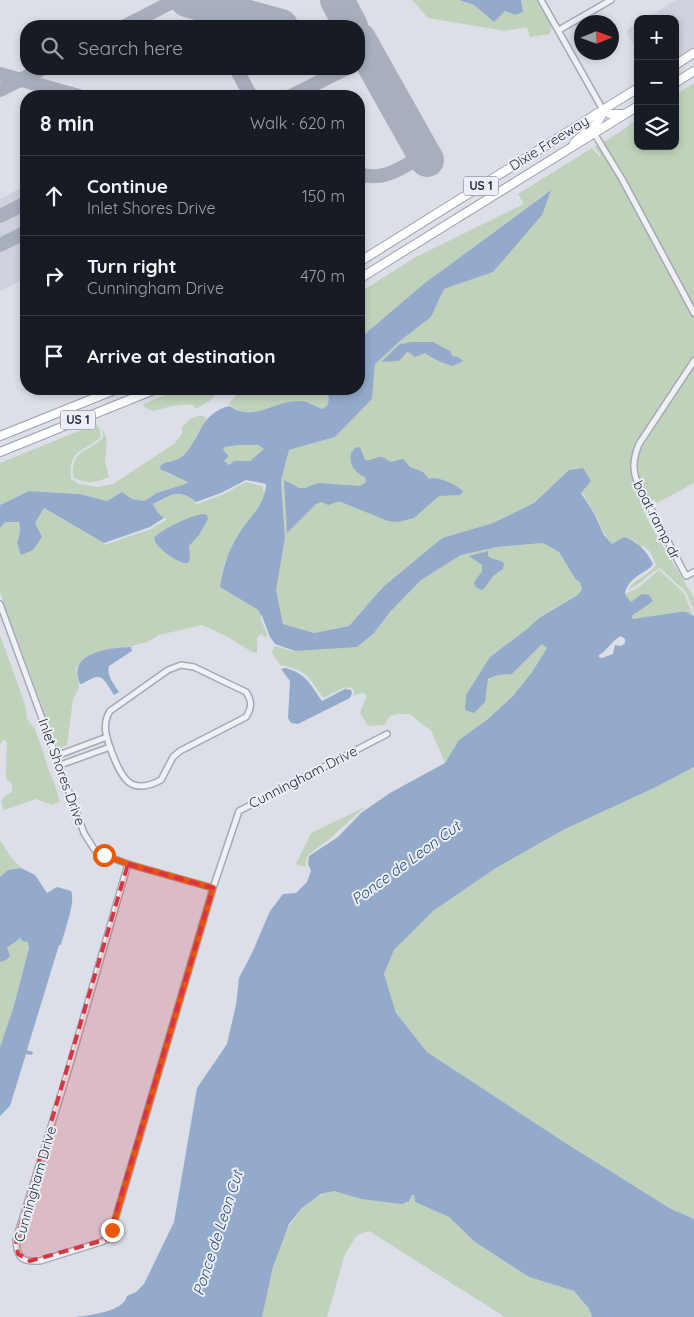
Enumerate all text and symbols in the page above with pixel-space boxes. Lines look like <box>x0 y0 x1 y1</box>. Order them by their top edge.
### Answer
north arrow <box>574 15 619 60</box>
map controls <box>634 15 679 150</box>
button: + <box>634 15 679 60</box>
search box <box>20 20 365 75</box>
icon: search <box>38 34 66 62</box>
text: Search here <box>78 36 183 60</box>
button: − <box>634 60 679 105</box>
button: layers <box>634 105 679 150</box>
text: 8 min <box>40 110 94 136</box>
street label: Dixie Freeway <box>506 111 592 175</box>
text: Walk · 620 m <box>250 113 345 133</box>
text: Continue <box>87 174 168 198</box>
road number: US 1 <box>464 177 498 196</box>
icon: ahead <box>40 182 68 210</box>
text: 150 m <box>302 186 345 206</box>
text: Inlet Shores Drive <box>87 198 216 218</box>
text: Turn right <box>87 254 176 278</box>
icon: right <box>40 262 68 290</box>
text: 470 m <box>300 266 345 286</box>
text: Cunningham Drive <box>87 278 224 298</box>
icon: arrive <box>40 342 68 370</box>
text: Arrive at destination <box>87 344 276 368</box>
road number: US 1 <box>60 410 96 430</box>
street label: boat ramp dr <box>629 477 685 563</box>
street label: Inlet Shores Drive <box>34 716 90 828</box>
street label: Cunningham Drive <box>246 742 361 812</box>
water label: Ponce de Leon Cut <box>347 816 466 909</box>
route start <box>93 844 116 867</box>
street label: Cunningham Drive <box>10 1124 60 1244</box>
water label: Ponce de Leon Cut <box>188 1166 247 1298</box>
route end <box>101 1219 124 1242</box>

